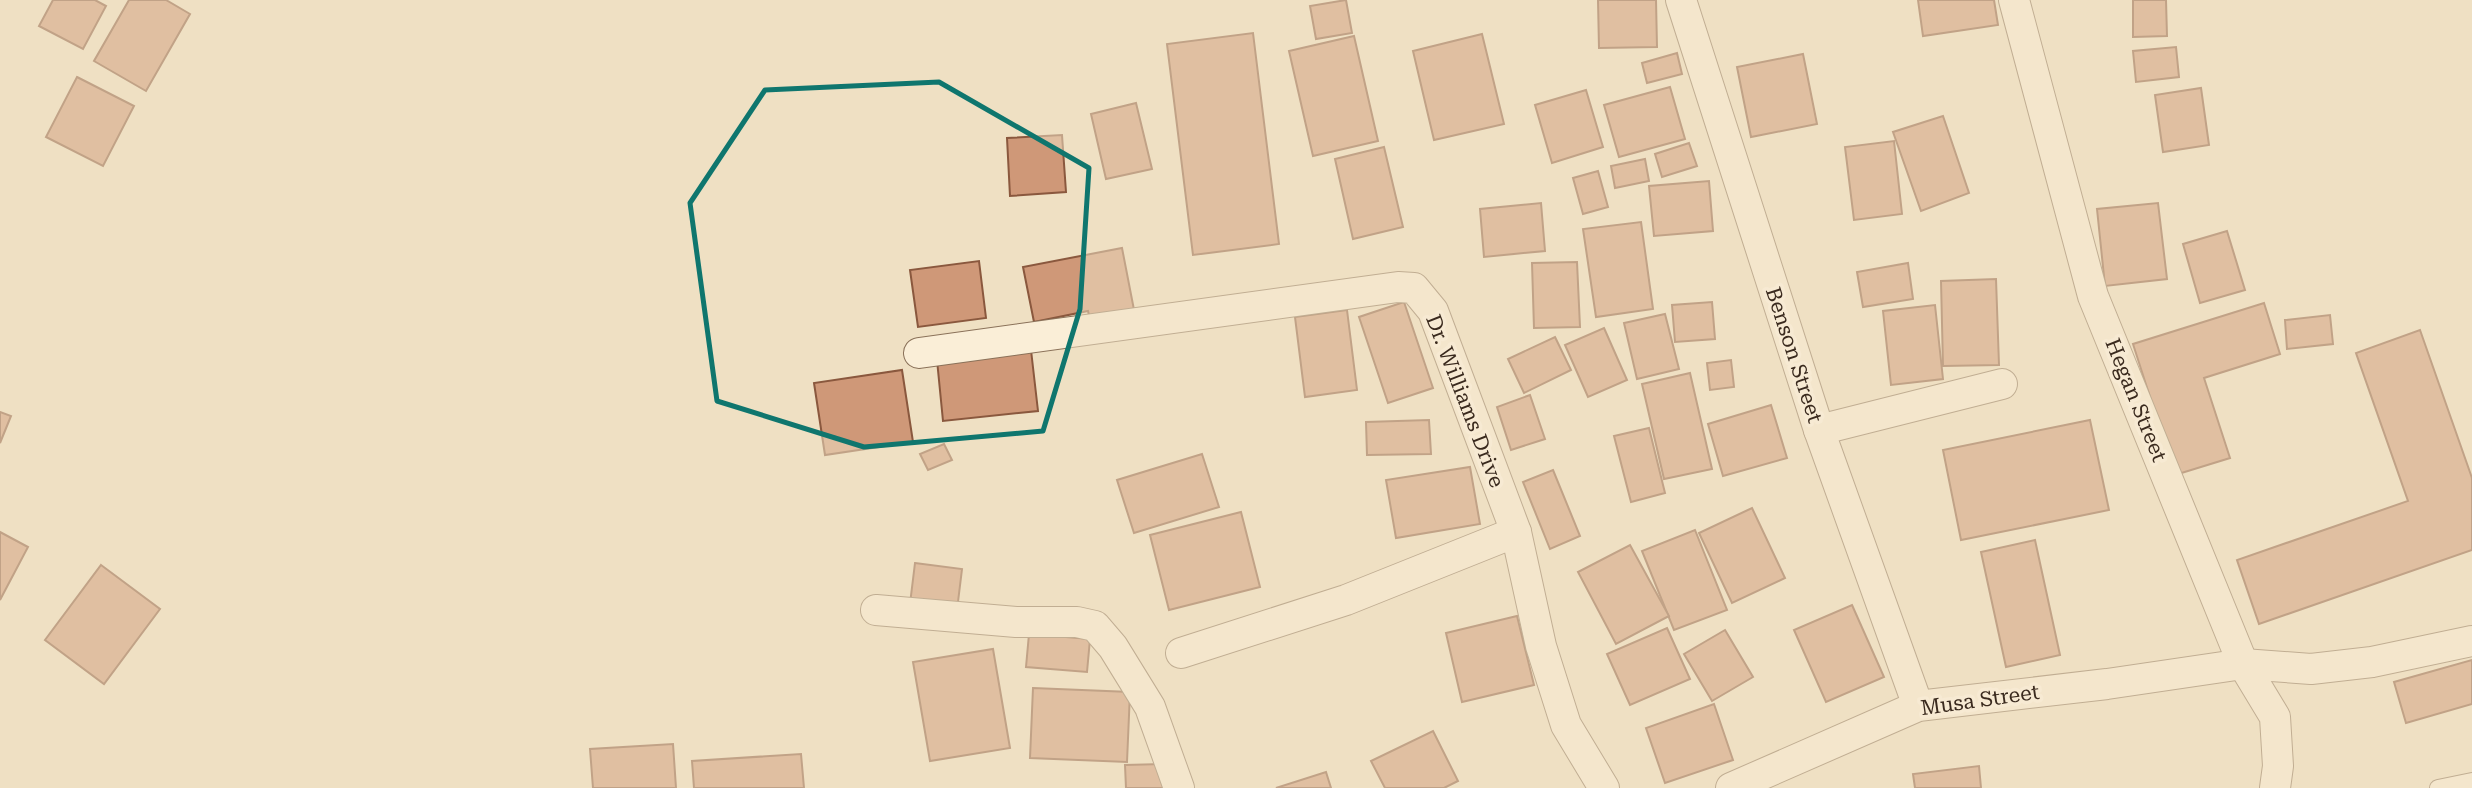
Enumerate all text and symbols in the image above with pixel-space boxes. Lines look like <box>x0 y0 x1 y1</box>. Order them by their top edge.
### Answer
street label: Benson Street <box>1761 284 1827 426</box>
street label: Dr. Williams Drive <box>1421 311 1509 491</box>
street label: Hegan Street <box>2100 335 2172 465</box>
street label: Musa Street <box>1919 680 2041 720</box>

